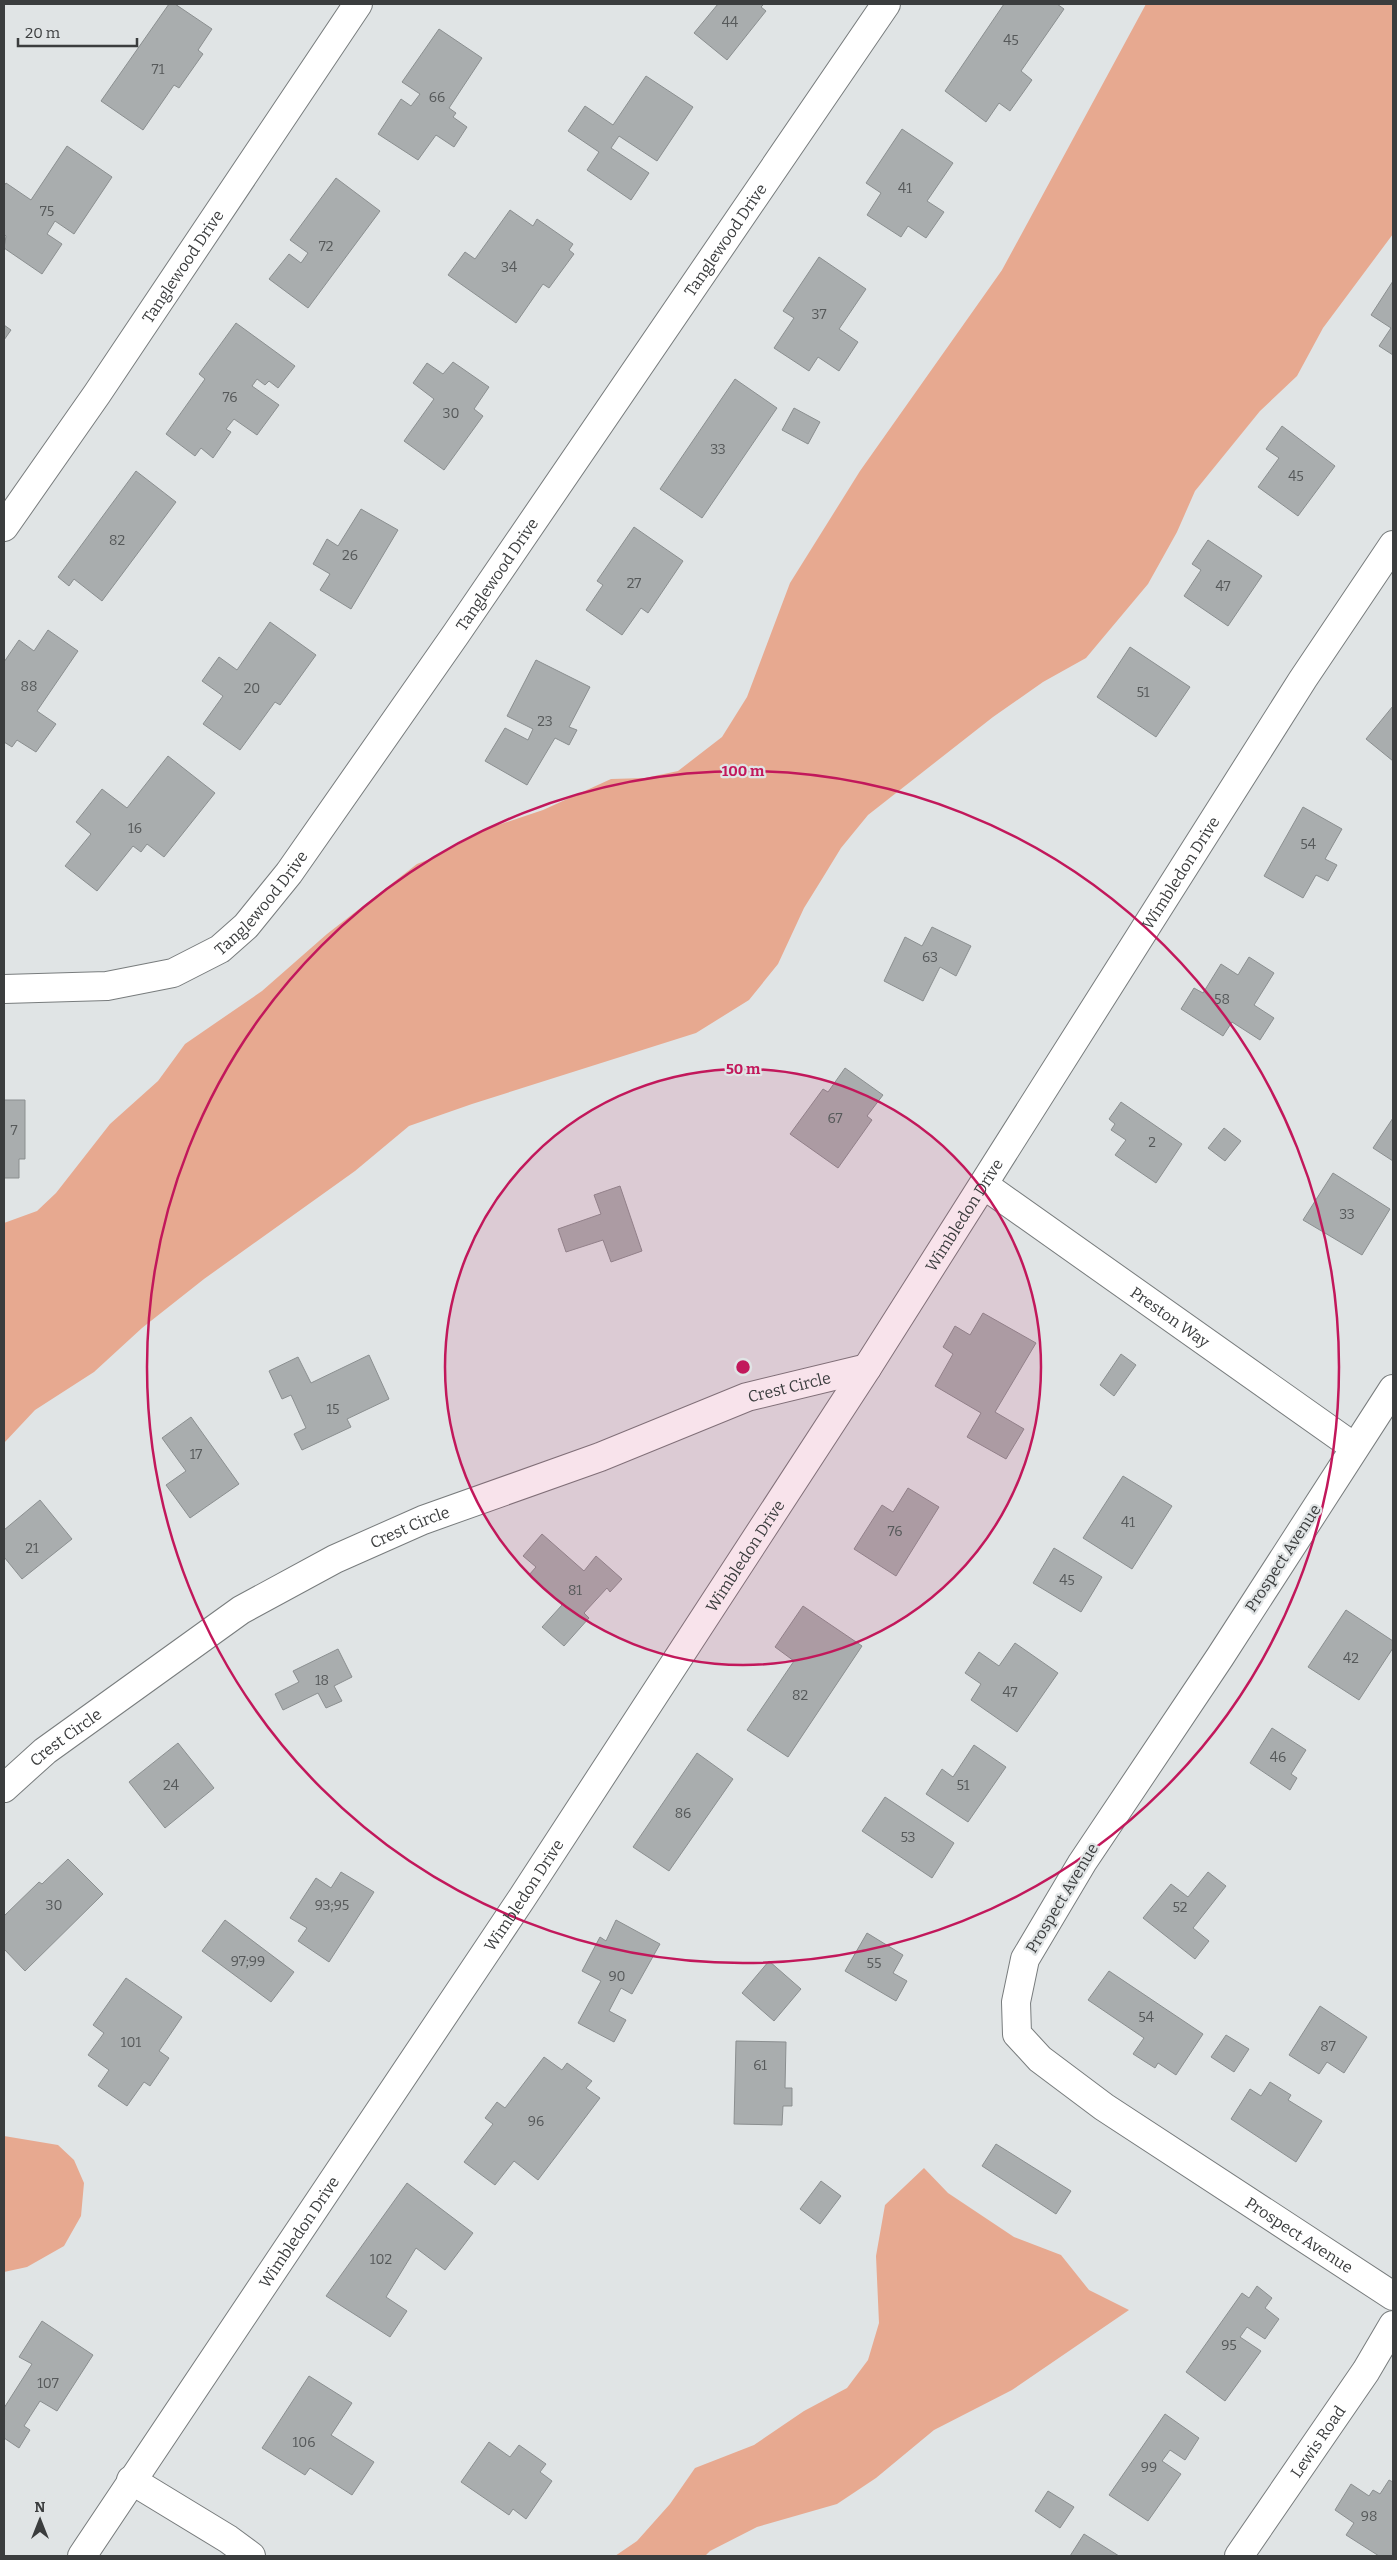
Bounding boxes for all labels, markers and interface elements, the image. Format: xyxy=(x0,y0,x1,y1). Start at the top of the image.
house number: 44 xyxy=(722,14,738,31)
scale bar xyxy=(18,15,136,47)
text: 20 m xyxy=(25,24,61,42)
house number: 45 xyxy=(1003,32,1019,49)
house number: 71 xyxy=(152,61,165,78)
house number: 66 xyxy=(429,89,445,106)
street label: Tanglewood Drive xyxy=(680,180,770,300)
house number: 41 xyxy=(898,180,912,197)
house number: 75 xyxy=(40,203,54,220)
street label: Tanglewood Drive xyxy=(138,206,227,327)
house number: 72 xyxy=(319,238,333,255)
house number: 34 xyxy=(501,259,517,276)
house number: 37 xyxy=(811,306,827,323)
house number: 76 xyxy=(222,389,238,406)
house number: 30 xyxy=(443,405,459,422)
house number: 33 xyxy=(710,441,726,458)
house number: 45 xyxy=(1288,468,1304,485)
street label: Tanglewood Drive xyxy=(452,514,542,634)
house number: 82 xyxy=(109,532,125,549)
house number: 26 xyxy=(342,547,358,564)
house number: 27 xyxy=(627,575,641,592)
house number: 47 xyxy=(1215,578,1231,595)
house number: 88 xyxy=(21,678,37,695)
house number: 20 xyxy=(244,680,260,697)
house number: 51 xyxy=(1137,684,1150,701)
house number: 23 xyxy=(537,713,553,730)
text: 100 m xyxy=(722,762,765,780)
street label: Wimbledon Drive xyxy=(1138,813,1223,933)
house number: 16 xyxy=(128,820,142,837)
house number: 54 xyxy=(1300,836,1316,853)
street label: Tanglewood Drive xyxy=(211,847,311,959)
house number: 63 xyxy=(922,949,938,966)
house number: 58 xyxy=(1214,991,1230,1008)
text: 50 m xyxy=(726,1060,761,1078)
house number: 67 xyxy=(827,1110,843,1127)
house number: 7 xyxy=(10,1122,18,1139)
house number: 2 xyxy=(1148,1134,1156,1151)
street label: Wimbledon Drive xyxy=(921,1155,1007,1275)
house number: 33 xyxy=(1339,1206,1355,1223)
street label: Preston Way xyxy=(1127,1282,1214,1352)
centre of rings xyxy=(734,1358,752,1376)
street label: Crest Circle xyxy=(746,1368,833,1406)
house number: 15 xyxy=(326,1401,340,1418)
house number: 17 xyxy=(190,1446,202,1463)
street label: Wimbledon Drive xyxy=(701,1496,788,1615)
street label: Prospect Avenue xyxy=(1241,1501,1325,1615)
street label: Crest Circle xyxy=(367,1502,452,1552)
house number: 41 xyxy=(1121,1514,1135,1531)
house number: 76 xyxy=(887,1523,903,1540)
house number: 21 xyxy=(25,1540,39,1557)
house number: 45 xyxy=(1059,1572,1075,1589)
house number: 81 xyxy=(568,1582,582,1599)
house number: 42 xyxy=(1343,1650,1359,1667)
house number: 18 xyxy=(315,1672,329,1689)
house number: 47 xyxy=(1002,1684,1018,1701)
house number: 82 xyxy=(792,1687,808,1704)
street label: Crest Circle xyxy=(26,1704,105,1770)
house number: 46 xyxy=(1270,1749,1286,1766)
house number: 24 xyxy=(163,1777,179,1794)
house number: 51 xyxy=(957,1777,970,1794)
house number: 86 xyxy=(675,1805,691,1822)
house number: 53 xyxy=(900,1829,916,1846)
street label: Wimbledon Drive xyxy=(480,1836,567,1954)
street label: Prospect Avenue xyxy=(1022,1840,1102,1956)
house number: 30 xyxy=(46,1897,62,1914)
house number: 93;95 xyxy=(315,1897,349,1914)
house number: 52 xyxy=(1173,1899,1187,1916)
house number: 97;99 xyxy=(231,1953,265,1970)
house number: 55 xyxy=(867,1955,881,1972)
house number: 90 xyxy=(608,1968,626,1985)
house number: 54 xyxy=(1138,2009,1154,2026)
house number: 101 xyxy=(121,2034,141,2051)
house number: 87 xyxy=(1320,2038,1336,2055)
house number: 61 xyxy=(753,2057,767,2074)
house number: 96 xyxy=(528,2113,544,2130)
street label: Wimbledon Drive xyxy=(255,2173,343,2291)
street label: Prospect Avenue xyxy=(1242,2193,1357,2277)
house number: 102 xyxy=(370,2251,392,2268)
house number: 95 xyxy=(1221,2337,1237,2354)
house number: 107 xyxy=(37,2375,59,2392)
street label: Lewis Road xyxy=(1286,2401,1349,2481)
house number: 106 xyxy=(293,2434,315,2451)
house number: 99 xyxy=(1141,2459,1157,2476)
north arrow xyxy=(15,2495,65,2545)
text: N xyxy=(35,2499,46,2516)
house number: 98 xyxy=(1361,2508,1377,2525)

